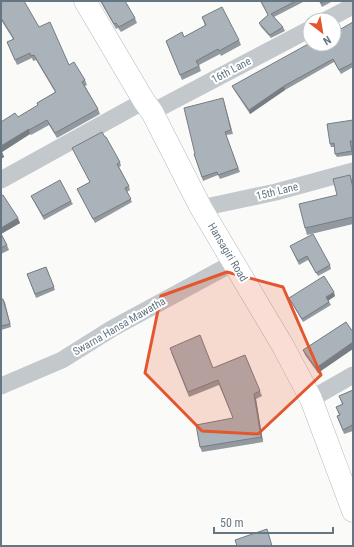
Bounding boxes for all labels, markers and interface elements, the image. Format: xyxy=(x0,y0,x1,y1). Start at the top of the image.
north arrow xyxy=(302,12,342,52)
text: N xyxy=(320,33,333,48)
street label: 16th Lane xyxy=(209,55,253,86)
street label: 15th Lane xyxy=(255,180,300,203)
street label: Hansagiri Road xyxy=(205,221,250,284)
street label: Swarna Hansa Mawatha xyxy=(71,295,168,358)
scale bar xyxy=(214,509,333,535)
text: 50 m xyxy=(220,516,244,530)

